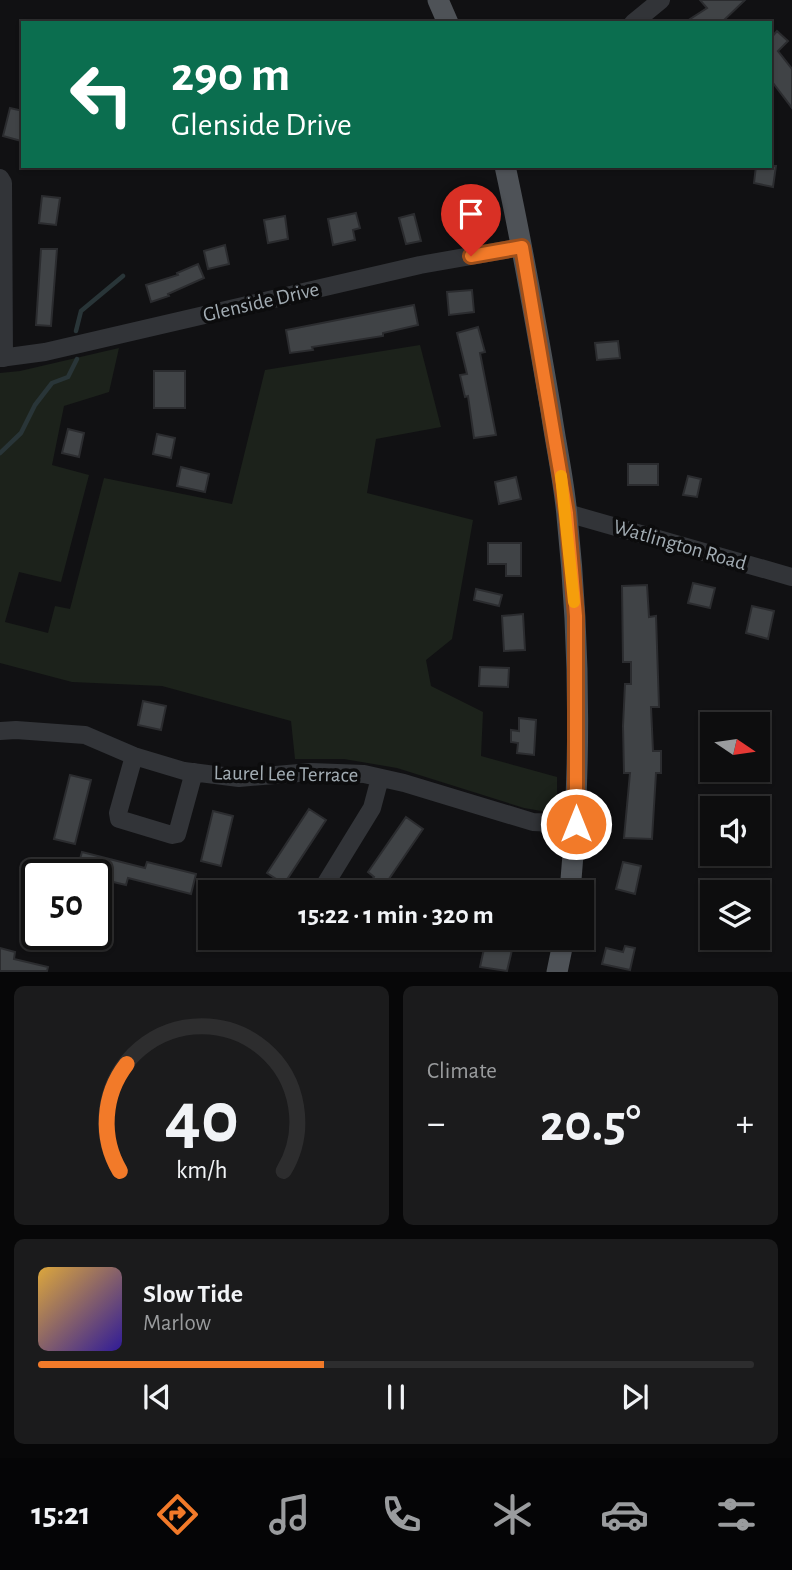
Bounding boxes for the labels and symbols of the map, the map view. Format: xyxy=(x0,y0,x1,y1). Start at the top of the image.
pin xyxy=(441,184,501,256)
street label: Glenside Drive xyxy=(201,278,321,326)
street label: Watlington Road xyxy=(611,516,749,574)
north arrow xyxy=(700,712,770,782)
street label: Laurel Lee Terrace xyxy=(213,762,359,786)
position arrow xyxy=(539,787,613,861)
speed limit sign: 50 xyxy=(21,859,112,950)

